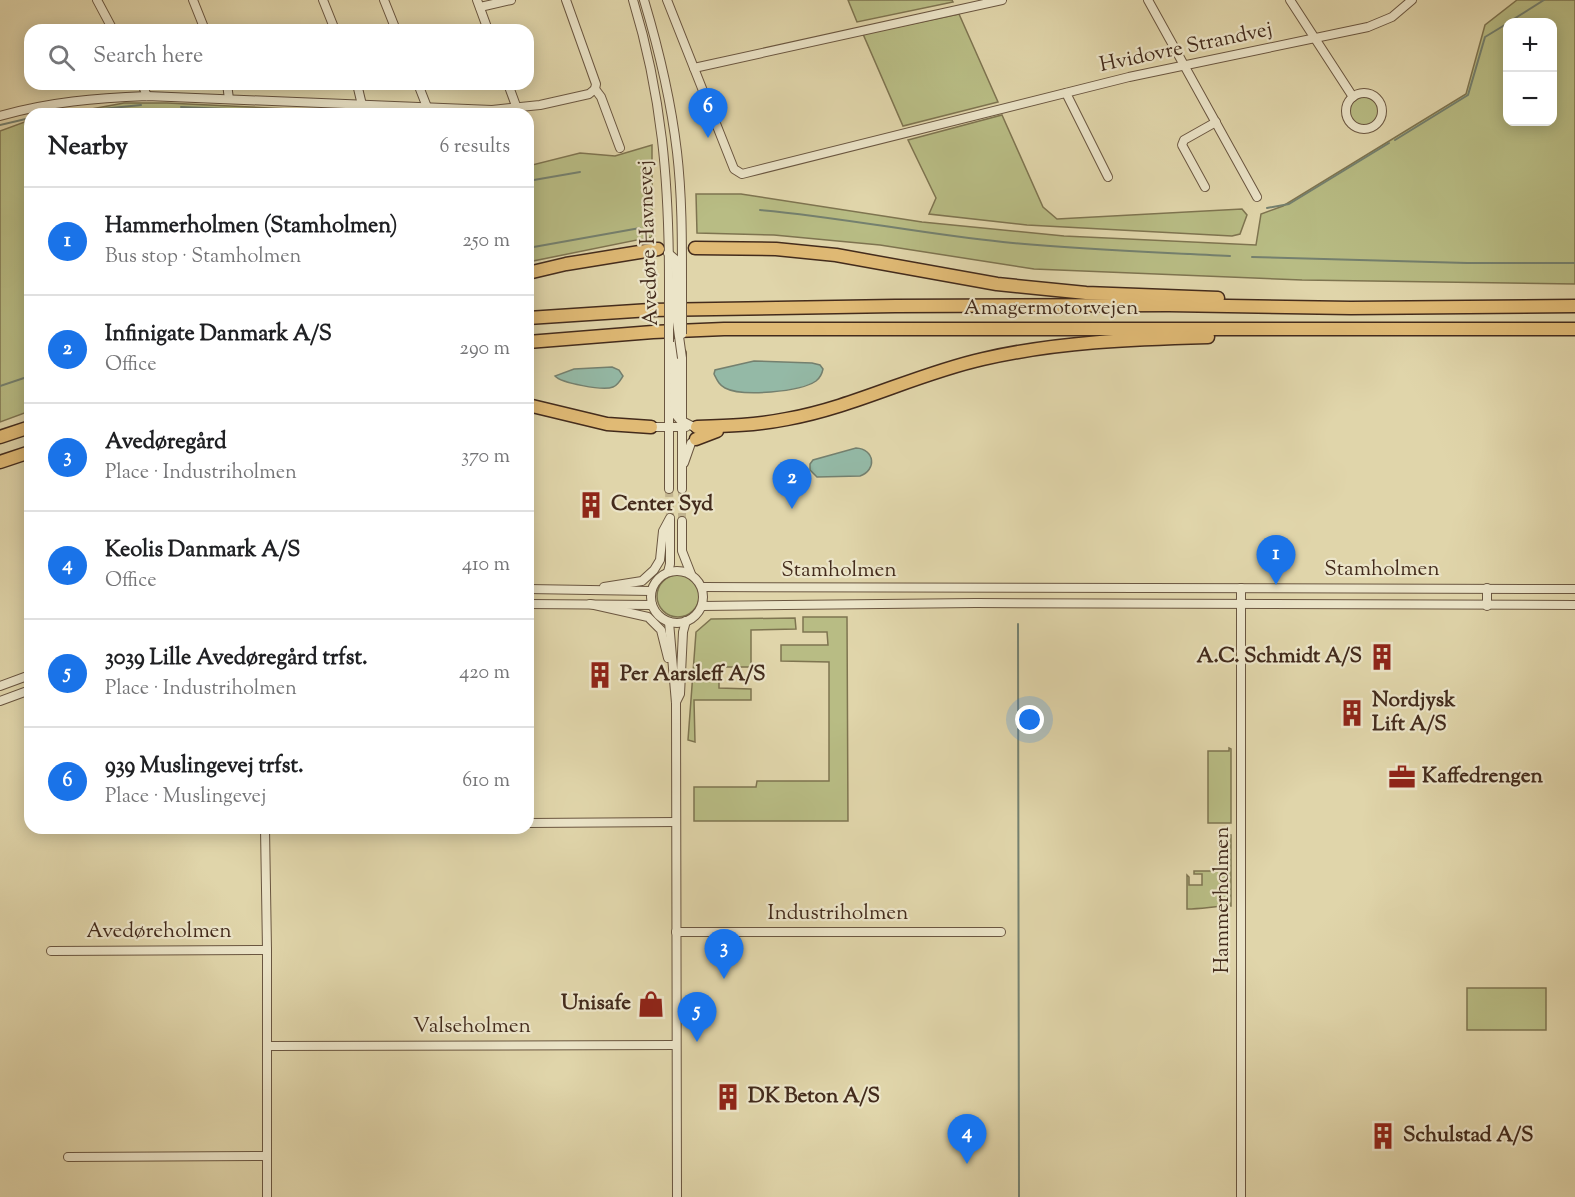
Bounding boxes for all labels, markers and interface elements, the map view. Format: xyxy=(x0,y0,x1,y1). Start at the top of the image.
street label: Hvidovre Strandvej xyxy=(1097,15,1275,81)
map controls xyxy=(1503,18,1557,126)
button: + xyxy=(1503,18,1557,72)
search box xyxy=(24,24,534,90)
icon: search xyxy=(45,41,78,74)
text: Search here xyxy=(93,41,203,73)
button: − xyxy=(1503,72,1557,126)
pin: 6 xyxy=(688,88,728,138)
text: Nearby xyxy=(48,129,128,166)
text: 6 results xyxy=(440,133,510,162)
street label: Avedøre Havnevej xyxy=(631,160,667,326)
text: Hammerholmen (Stamholmen) xyxy=(105,211,397,243)
text: 1 xyxy=(64,227,71,256)
text: 250 m xyxy=(462,227,510,256)
text: Bus stop · Stamholmen xyxy=(105,243,301,272)
street label: Amagermotorvejen xyxy=(964,294,1138,324)
text: Infinigate Danmark A/S xyxy=(105,319,332,351)
text: 2 xyxy=(63,335,72,364)
text: 290 m xyxy=(460,335,510,364)
text: Office xyxy=(105,351,157,380)
text: Avedøregård xyxy=(105,427,227,459)
text: 3 xyxy=(63,443,72,472)
text: 370 m xyxy=(461,443,510,472)
text: Place · Industriholmen xyxy=(105,459,297,488)
pin: 2 xyxy=(772,460,812,509)
building icon: Center Syd xyxy=(576,490,606,520)
place label: Center Syd xyxy=(611,490,713,520)
text: Keolis Danmark A/S xyxy=(105,535,300,567)
pin: 1 xyxy=(1256,536,1296,585)
text: 4 xyxy=(62,551,73,580)
text: 410 m xyxy=(462,551,510,580)
street label: Stamholmen xyxy=(1324,555,1440,585)
street label: Stamholmen xyxy=(781,556,897,586)
text: Office xyxy=(105,567,157,596)
place label: A.C. Schmidt A/S xyxy=(1196,642,1362,672)
building icon: A.C. Schmidt A/S xyxy=(1367,642,1397,672)
text: 3039 Lille Avedøregård trfst. xyxy=(105,643,367,675)
text: 5 xyxy=(64,659,71,688)
text: 420 m xyxy=(459,659,510,688)
building icon: Per Aarsleff A/S xyxy=(585,660,615,690)
place label: Per Aarsleff A/S xyxy=(620,660,766,690)
text: Place · Industriholmen xyxy=(105,675,297,704)
place label: Nordjysk Lift A/S xyxy=(1372,686,1456,740)
building icon: Nordjysk Lift A/S xyxy=(1337,698,1367,728)
your location xyxy=(1015,705,1044,734)
text: 939 Muslingevej trfst. xyxy=(105,751,304,783)
office icon: Kaffedrengen xyxy=(1387,762,1417,792)
place label: Kaffedrengen xyxy=(1422,762,1543,792)
text: 6 xyxy=(63,767,72,796)
text: 610 m xyxy=(462,767,510,796)
text: Place · Muslingevej xyxy=(105,783,266,812)
street label: Hammerholmen xyxy=(1208,826,1238,974)
street label: Industriholmen xyxy=(768,899,908,929)
street label: Avedøreholmen xyxy=(86,917,232,947)
pin: 3 xyxy=(704,930,744,979)
place label: Unisafe xyxy=(561,989,631,1019)
shop icon: Unisafe xyxy=(636,989,666,1019)
pin: 5 xyxy=(678,992,716,1042)
street label: Valseholmen xyxy=(413,1012,531,1042)
building icon: DK Beton A/S xyxy=(713,1082,743,1112)
place label: DK Beton A/S xyxy=(748,1082,880,1112)
pin: 4 xyxy=(948,1114,986,1164)
building icon: Schulstad A/S xyxy=(1368,1121,1398,1151)
place label: Schulstad A/S xyxy=(1403,1121,1533,1151)

